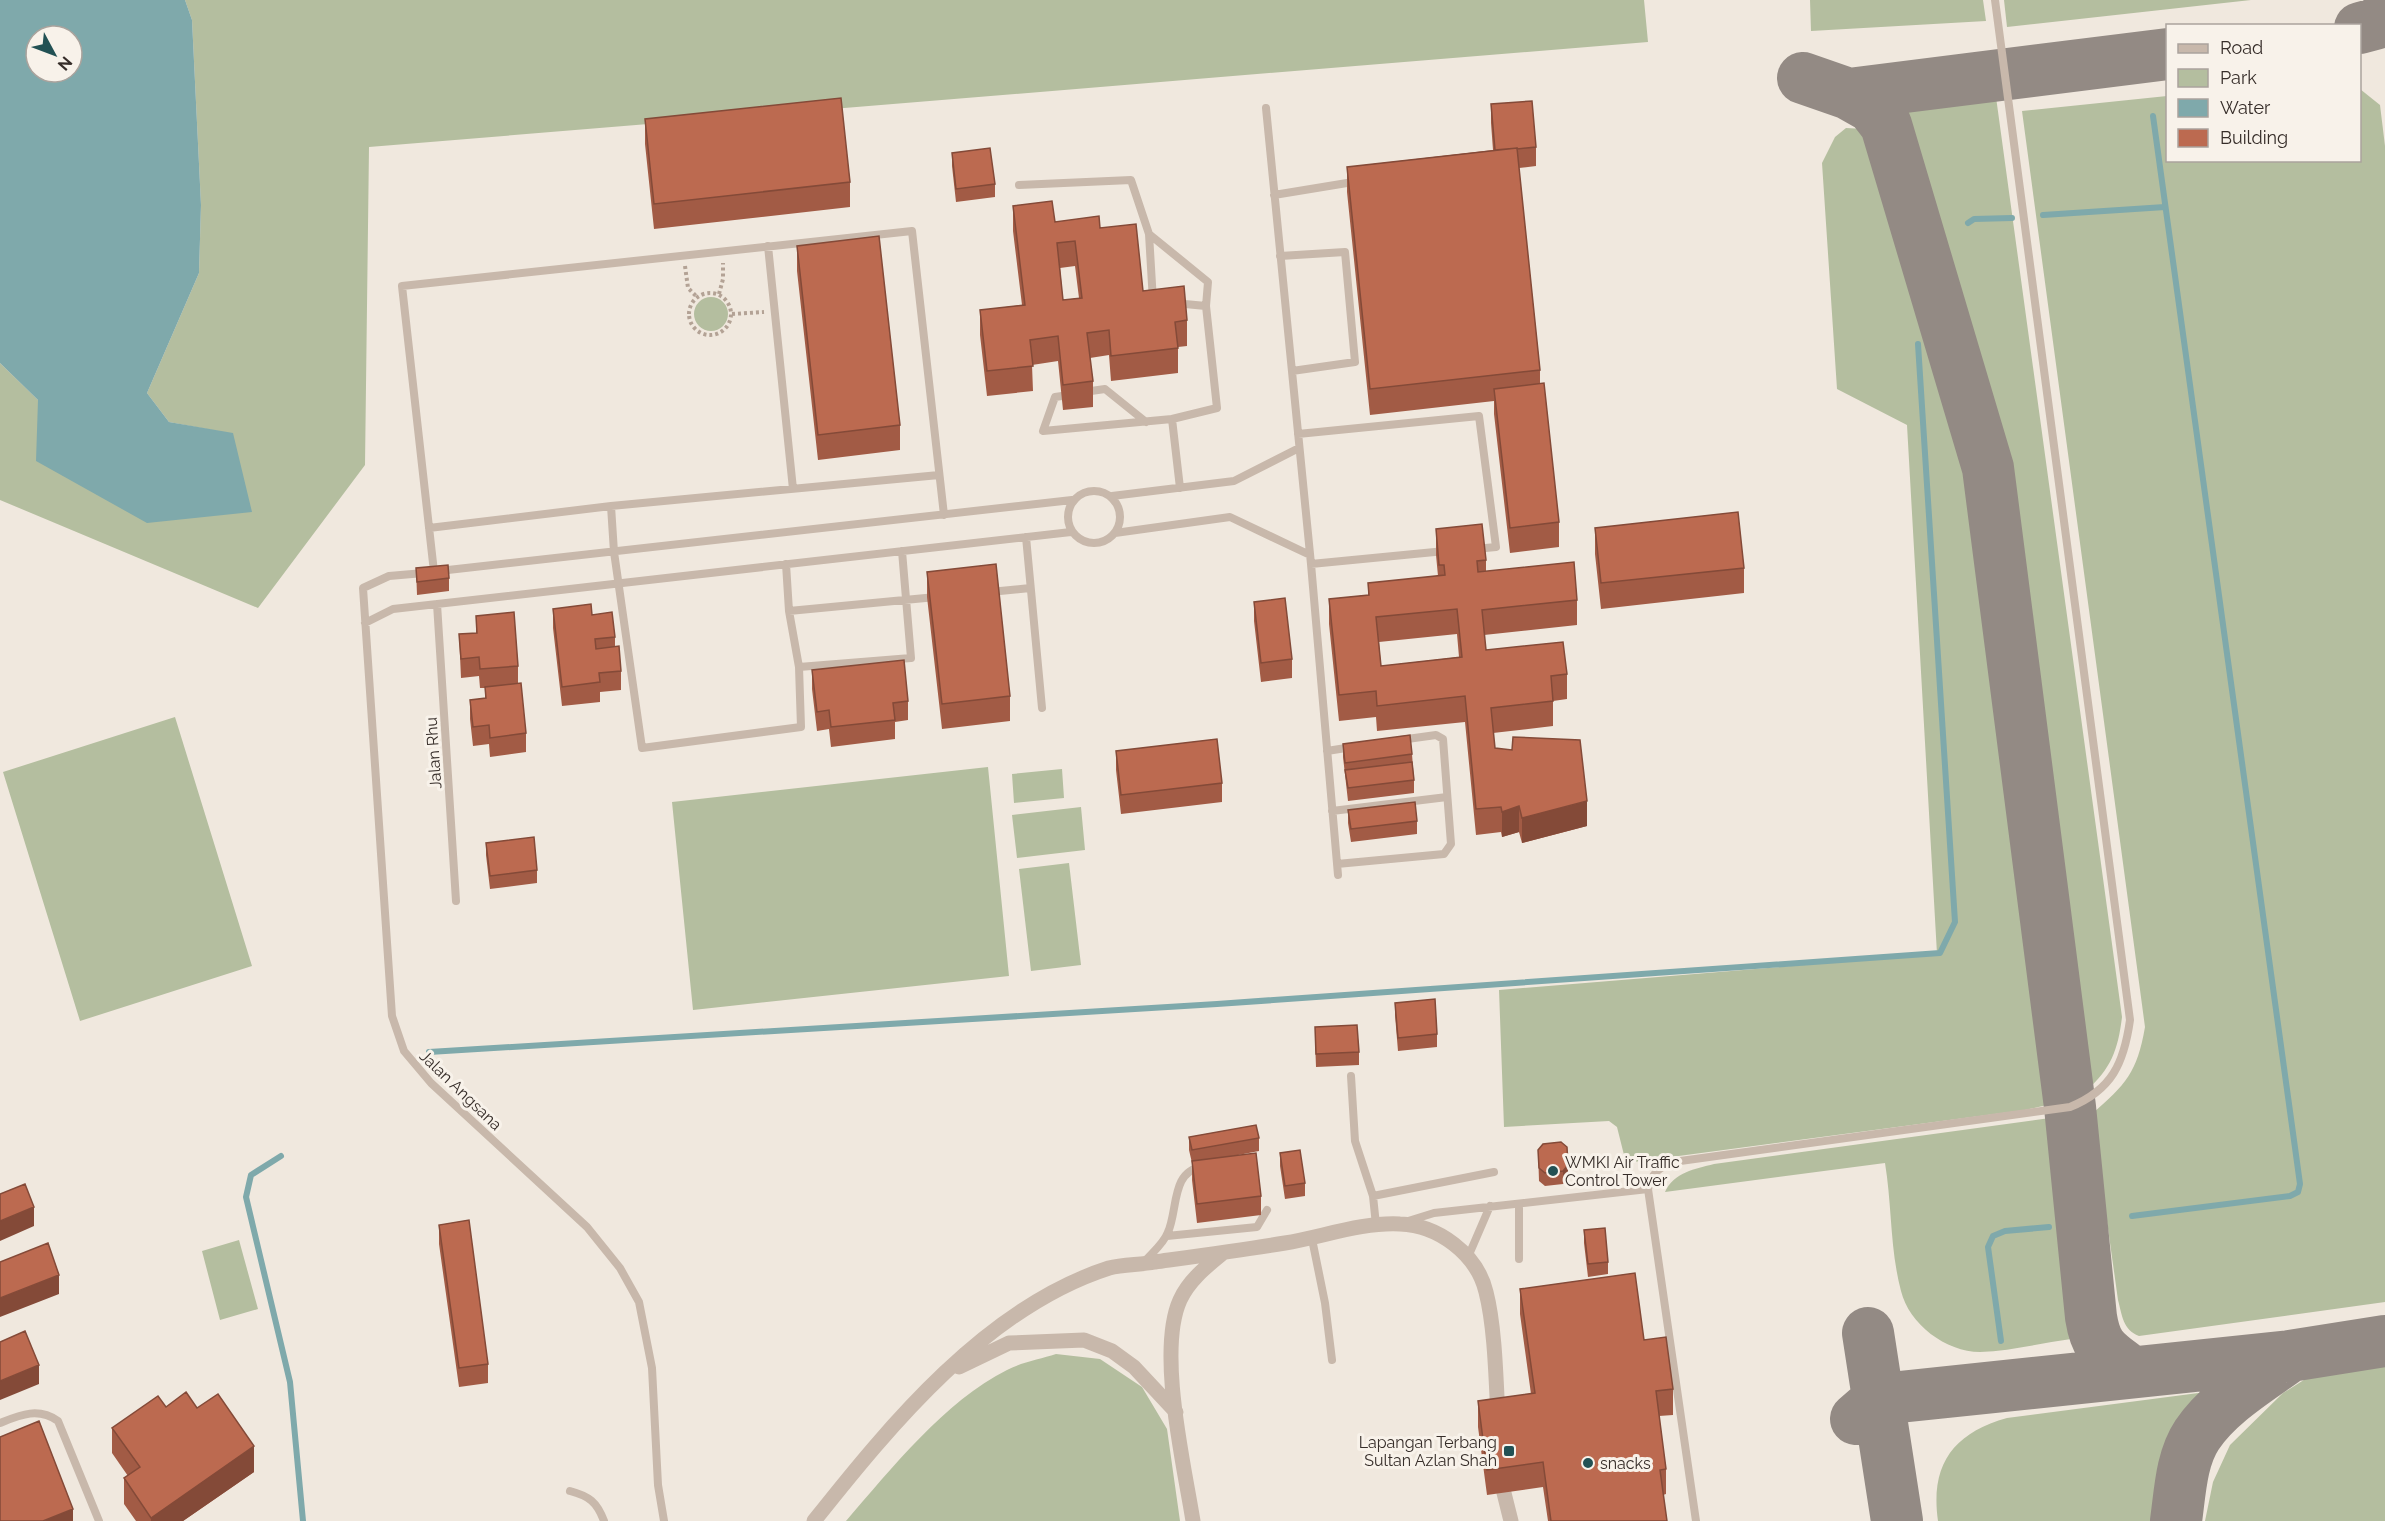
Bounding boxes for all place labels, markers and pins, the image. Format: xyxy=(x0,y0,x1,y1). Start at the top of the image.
place label: WMKI Air Traffic Control Tower xyxy=(1565,1153,1680,1190)
marker: WMKI Air Traffic Control Tower xyxy=(1546,1164,1560,1178)
place label: Lapangan Terbang Sultan Azlan Shah xyxy=(1359,1433,1497,1470)
marker: Lapangan Terbang Sultan Azlan Shah xyxy=(1502,1444,1516,1458)
place label: snacks xyxy=(1600,1454,1651,1473)
marker: snacks xyxy=(1581,1456,1595,1470)

